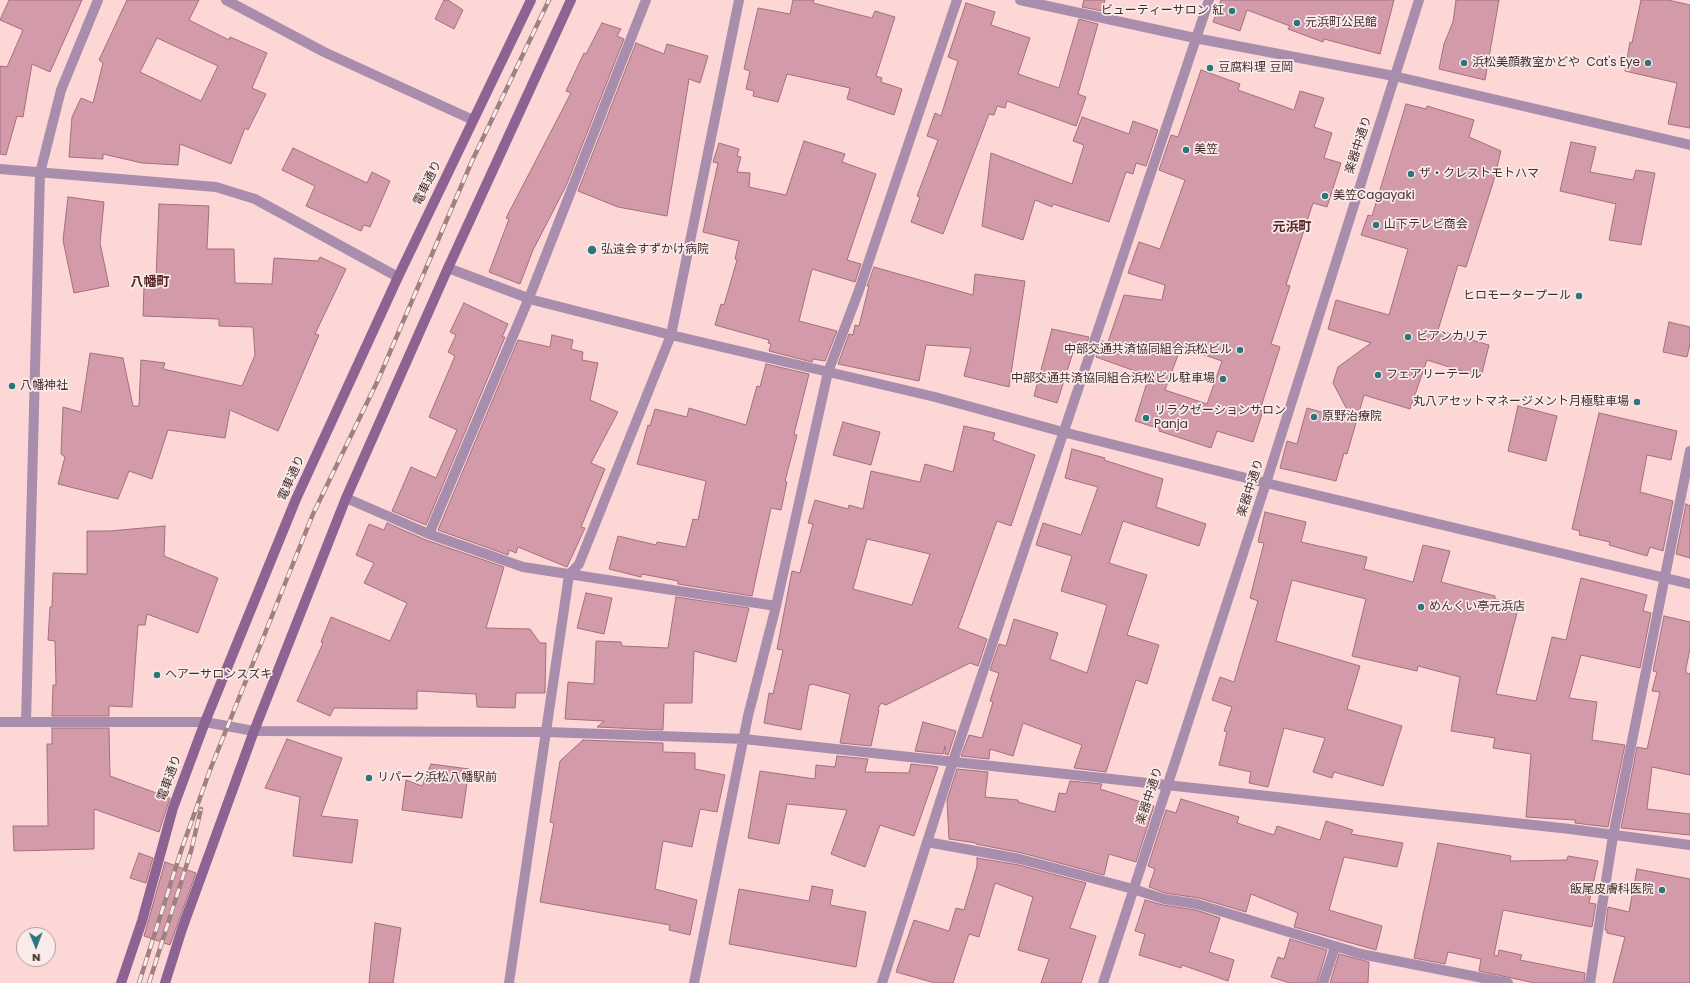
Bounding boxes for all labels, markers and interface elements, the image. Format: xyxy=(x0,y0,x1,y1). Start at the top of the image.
place label: ビューティーサロン 紅 xyxy=(1101,4,1224,18)
marker: ビューティーサロン 紅 xyxy=(1227,6,1237,16)
place label: 元浜町公民館 xyxy=(1305,16,1377,30)
marker: 元浜町公民館 xyxy=(1292,18,1302,28)
place label: 浜松美顔教室かどや xyxy=(1472,56,1580,70)
place label: Cat's Eye xyxy=(1587,56,1640,70)
marker: 浜松美顔教室かどや xyxy=(1459,58,1469,68)
marker: Cat's Eye xyxy=(1643,58,1653,68)
place label: 豆腐料理 豆岡 xyxy=(1218,61,1293,75)
marker: 豆腐料理 豆岡 xyxy=(1205,63,1215,73)
street label: 楽器中通り xyxy=(1343,114,1375,176)
place label: 美笠 xyxy=(1194,143,1218,157)
marker: 美笠 xyxy=(1181,145,1191,155)
street label: 電車通り xyxy=(411,158,445,208)
place label: ザ・クレストモトハマ xyxy=(1419,167,1539,181)
marker: ザ・クレストモトハマ xyxy=(1406,169,1416,179)
place label: 美笠Cagayaki xyxy=(1333,189,1415,203)
marker: 美笠Cagayaki xyxy=(1320,191,1330,201)
place label: 山下テレビ商会 xyxy=(1384,218,1468,232)
district label: 元浜町 xyxy=(1273,220,1311,236)
marker: 山下テレビ商会 xyxy=(1371,220,1381,230)
place label: 弘遠会すずかけ病院 xyxy=(601,243,709,257)
marker: 弘遠会すずかけ病院 xyxy=(586,244,598,256)
district label: 八幡町 xyxy=(131,275,169,291)
place label: ヒロモータープール xyxy=(1463,289,1571,303)
marker: ヒロモータープール xyxy=(1574,291,1584,301)
place label: ビアンカリテ xyxy=(1416,330,1488,344)
marker: ビアンカリテ xyxy=(1403,332,1413,342)
place label: 中部交通共済協同組合浜松ビル xyxy=(1064,343,1232,357)
marker: 中部交通共済協同組合浜松ビル xyxy=(1235,345,1245,355)
place label: フェアリーテール xyxy=(1386,368,1482,382)
marker: フェアリーテール xyxy=(1373,370,1383,380)
place label: 中部交通共済協同組合浜松ビル駐車場 xyxy=(1011,372,1215,386)
marker: 中部交通共済協同組合浜松ビル駐車場 xyxy=(1218,374,1228,384)
place label: 八幡神社 xyxy=(20,379,68,393)
marker: 八幡神社 xyxy=(7,381,17,391)
place label: 丸八アセットマネージメント月極駐車場 xyxy=(1413,395,1629,409)
marker: 丸八アセットマネージメント月極駐車場 xyxy=(1632,397,1642,407)
place label: リラクゼーションサロン Panja xyxy=(1154,404,1286,432)
place label: 原野治療院 xyxy=(1322,410,1382,424)
marker: 原野治療院 xyxy=(1309,412,1319,422)
marker: リラクゼーションサロン Panja xyxy=(1141,413,1151,423)
street label: 電車通り xyxy=(276,453,308,503)
street label: 楽器中通り xyxy=(1235,457,1267,519)
place label: めんくい亭元浜店 xyxy=(1429,600,1525,614)
marker: めんくい亭元浜店 xyxy=(1416,602,1426,612)
place label: ヘアーサロンスズキ xyxy=(165,668,272,682)
marker: ヘアーサロンスズキ xyxy=(152,670,162,680)
street label: 電車通り xyxy=(155,753,185,803)
street label: 楽器中通り xyxy=(1134,765,1166,827)
place label: リパーク浜松八幡駅前 xyxy=(377,771,497,785)
marker: リパーク浜松八幡駅前 xyxy=(364,773,374,783)
place label: 飯尾皮膚科医院 xyxy=(1570,883,1654,897)
marker: 飯尾皮膚科医院 xyxy=(1657,885,1667,895)
north arrow xyxy=(16,927,56,967)
text: N xyxy=(32,950,40,966)

